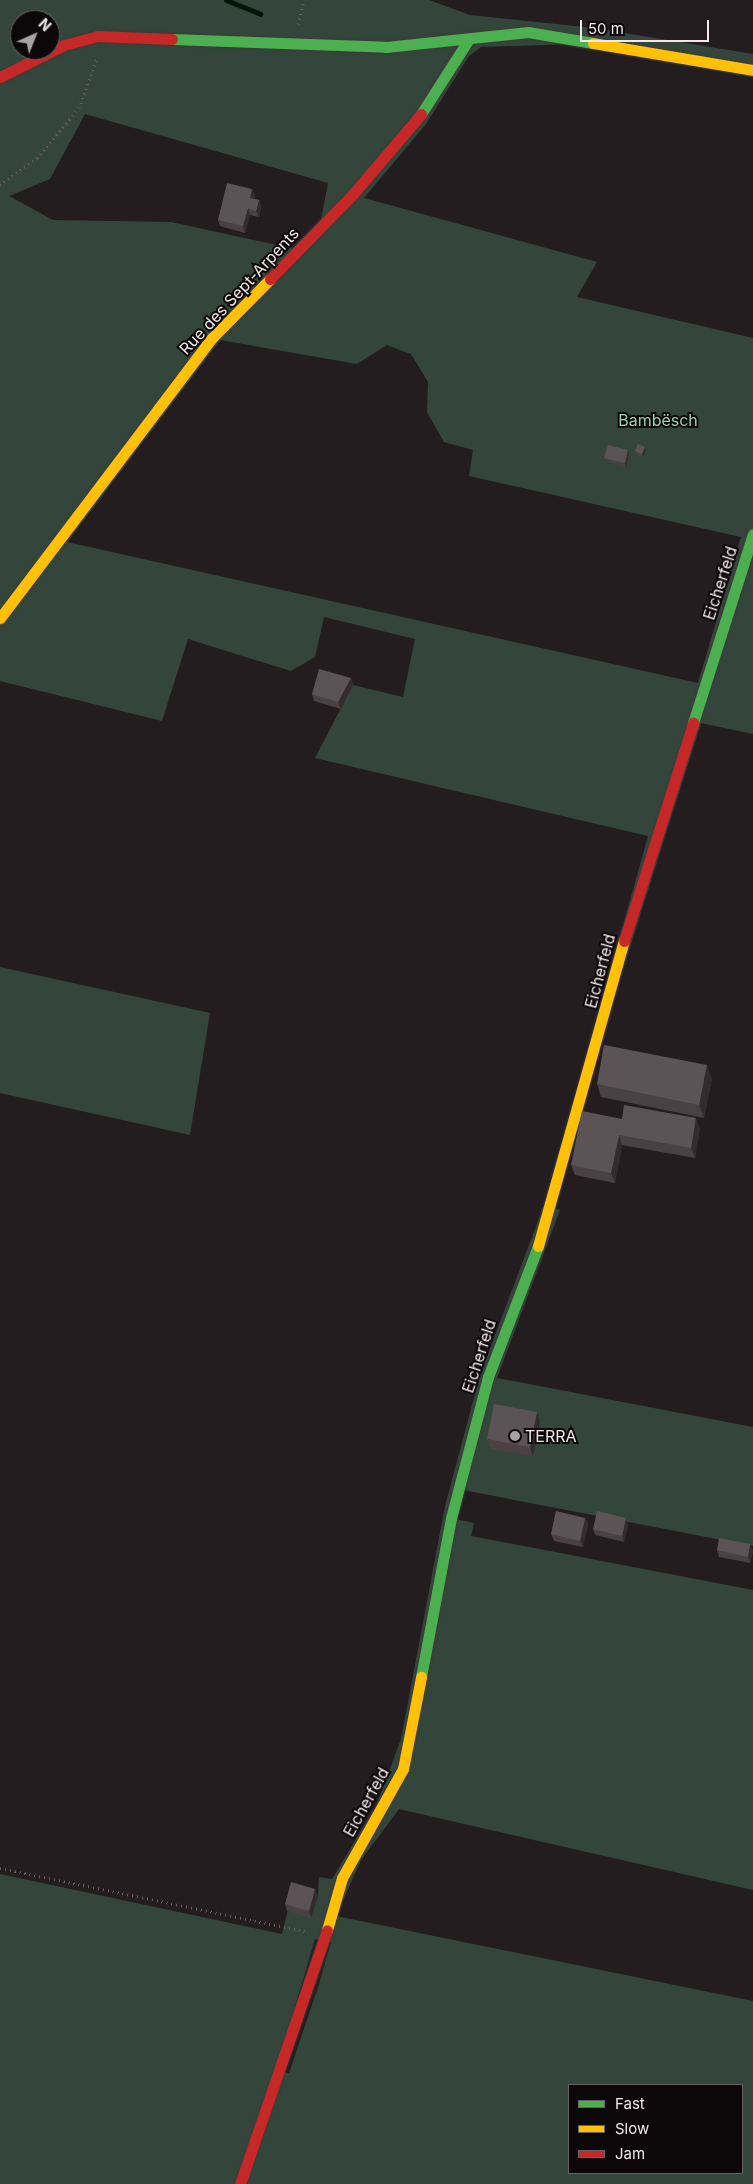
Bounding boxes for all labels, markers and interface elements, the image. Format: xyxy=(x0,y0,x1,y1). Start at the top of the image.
north arrow xyxy=(10,10,60,60)
scale bar xyxy=(583,10,712,42)
text: N xyxy=(35,15,55,34)
text: 50 m xyxy=(588,19,624,38)
street label: Rue des Sept-Arpents xyxy=(175,224,303,358)
park label: Bambësch xyxy=(618,410,698,430)
street label: Eicherfeld xyxy=(699,544,741,622)
street label: Eicherfeld xyxy=(581,932,619,1010)
street label: Eicherfeld xyxy=(458,1317,500,1395)
place label: TERRA xyxy=(525,1426,577,1446)
marker: TERRA xyxy=(509,1430,521,1442)
street label: Eicherfeld xyxy=(339,1764,393,1840)
legend xyxy=(568,2084,743,2174)
text: Fast xyxy=(615,2094,645,2113)
text: Slow xyxy=(615,2119,649,2138)
text: Jam xyxy=(615,2144,645,2163)

